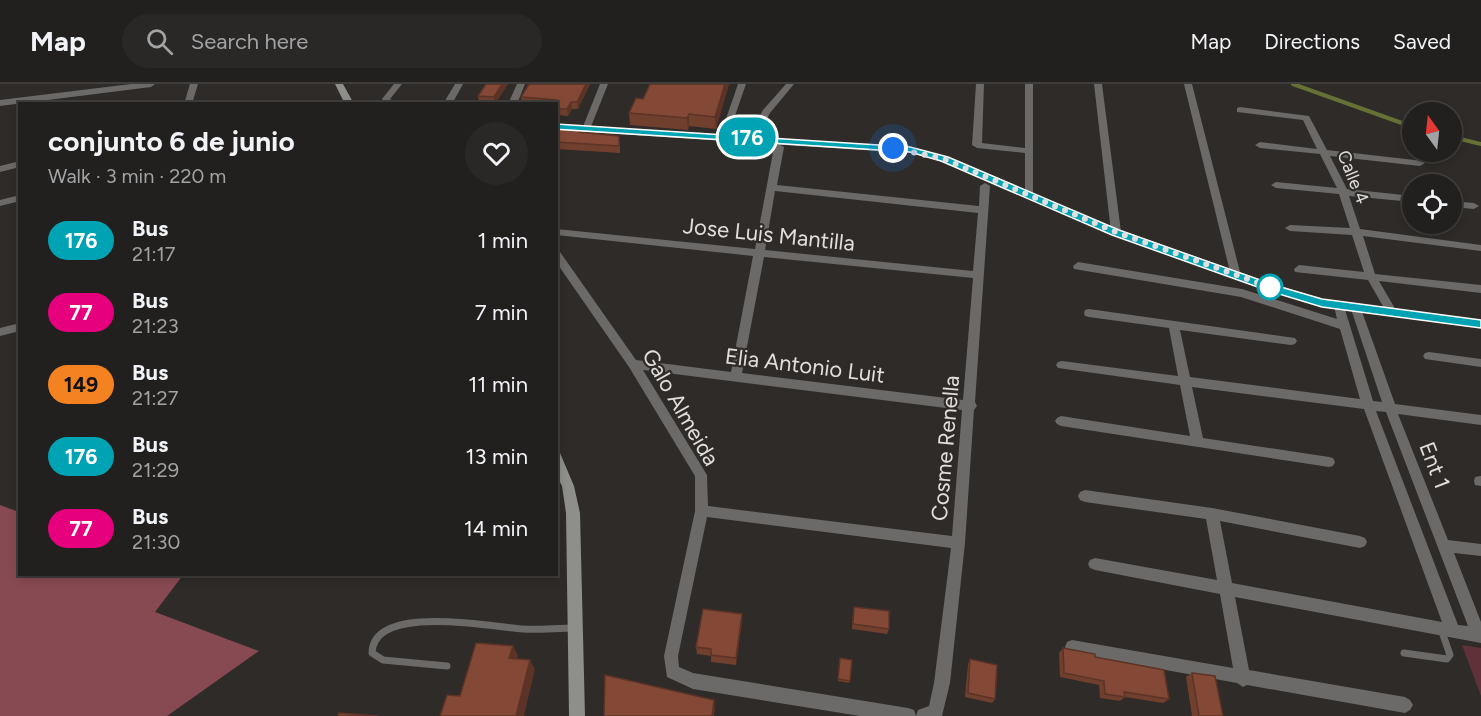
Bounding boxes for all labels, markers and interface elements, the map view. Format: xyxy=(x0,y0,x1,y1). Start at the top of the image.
search box xyxy=(122,14,542,68)
text: Map xyxy=(30,24,86,58)
icon: search xyxy=(143,25,176,58)
text: Search here xyxy=(191,28,308,55)
text: Map xyxy=(1190,29,1231,54)
text: Directions xyxy=(1264,29,1360,54)
text: Saved xyxy=(1393,29,1451,54)
north arrow xyxy=(1402,102,1462,162)
map controls xyxy=(1402,102,1462,234)
line badge: 176 xyxy=(712,118,782,156)
button: heart xyxy=(465,122,528,185)
text: conjunto 6 de junio xyxy=(48,124,295,158)
text: 176 xyxy=(731,125,763,150)
your location xyxy=(878,133,908,163)
street label: Calle 4 xyxy=(1332,147,1374,207)
text: Walk · 3 min · 220 m xyxy=(48,164,226,188)
button: locate xyxy=(1402,174,1462,234)
street label: Jose Luis Mantilla xyxy=(682,212,856,257)
text: Bus xyxy=(132,215,168,242)
text: 1 min xyxy=(477,227,528,254)
text: 176 xyxy=(65,228,97,253)
text: 21:17 xyxy=(132,242,176,266)
unlabelled marker xyxy=(1257,274,1283,300)
text: Bus xyxy=(132,287,168,314)
text: 7 min xyxy=(475,299,528,326)
text: 77 xyxy=(69,300,93,325)
text: 21:23 xyxy=(132,314,179,338)
street label: Elia Antonio Luit xyxy=(724,342,886,389)
street label: Galo Almeida xyxy=(636,344,725,471)
text: Bus xyxy=(132,359,168,386)
text: 11 min xyxy=(468,371,528,398)
text: 149 xyxy=(64,372,98,397)
street label: Cosme Renella xyxy=(926,374,965,522)
text: 21:27 xyxy=(132,386,178,410)
text: Bus xyxy=(132,431,168,458)
street label: Ent 1 xyxy=(1413,438,1456,492)
text: 13 min xyxy=(465,443,528,470)
text: 176 xyxy=(65,444,97,469)
text: 21:29 xyxy=(132,458,179,482)
text: Bus xyxy=(132,503,168,530)
text: 14 min xyxy=(464,515,528,542)
text: 77 xyxy=(69,516,93,541)
text: 21:30 xyxy=(132,530,180,554)

